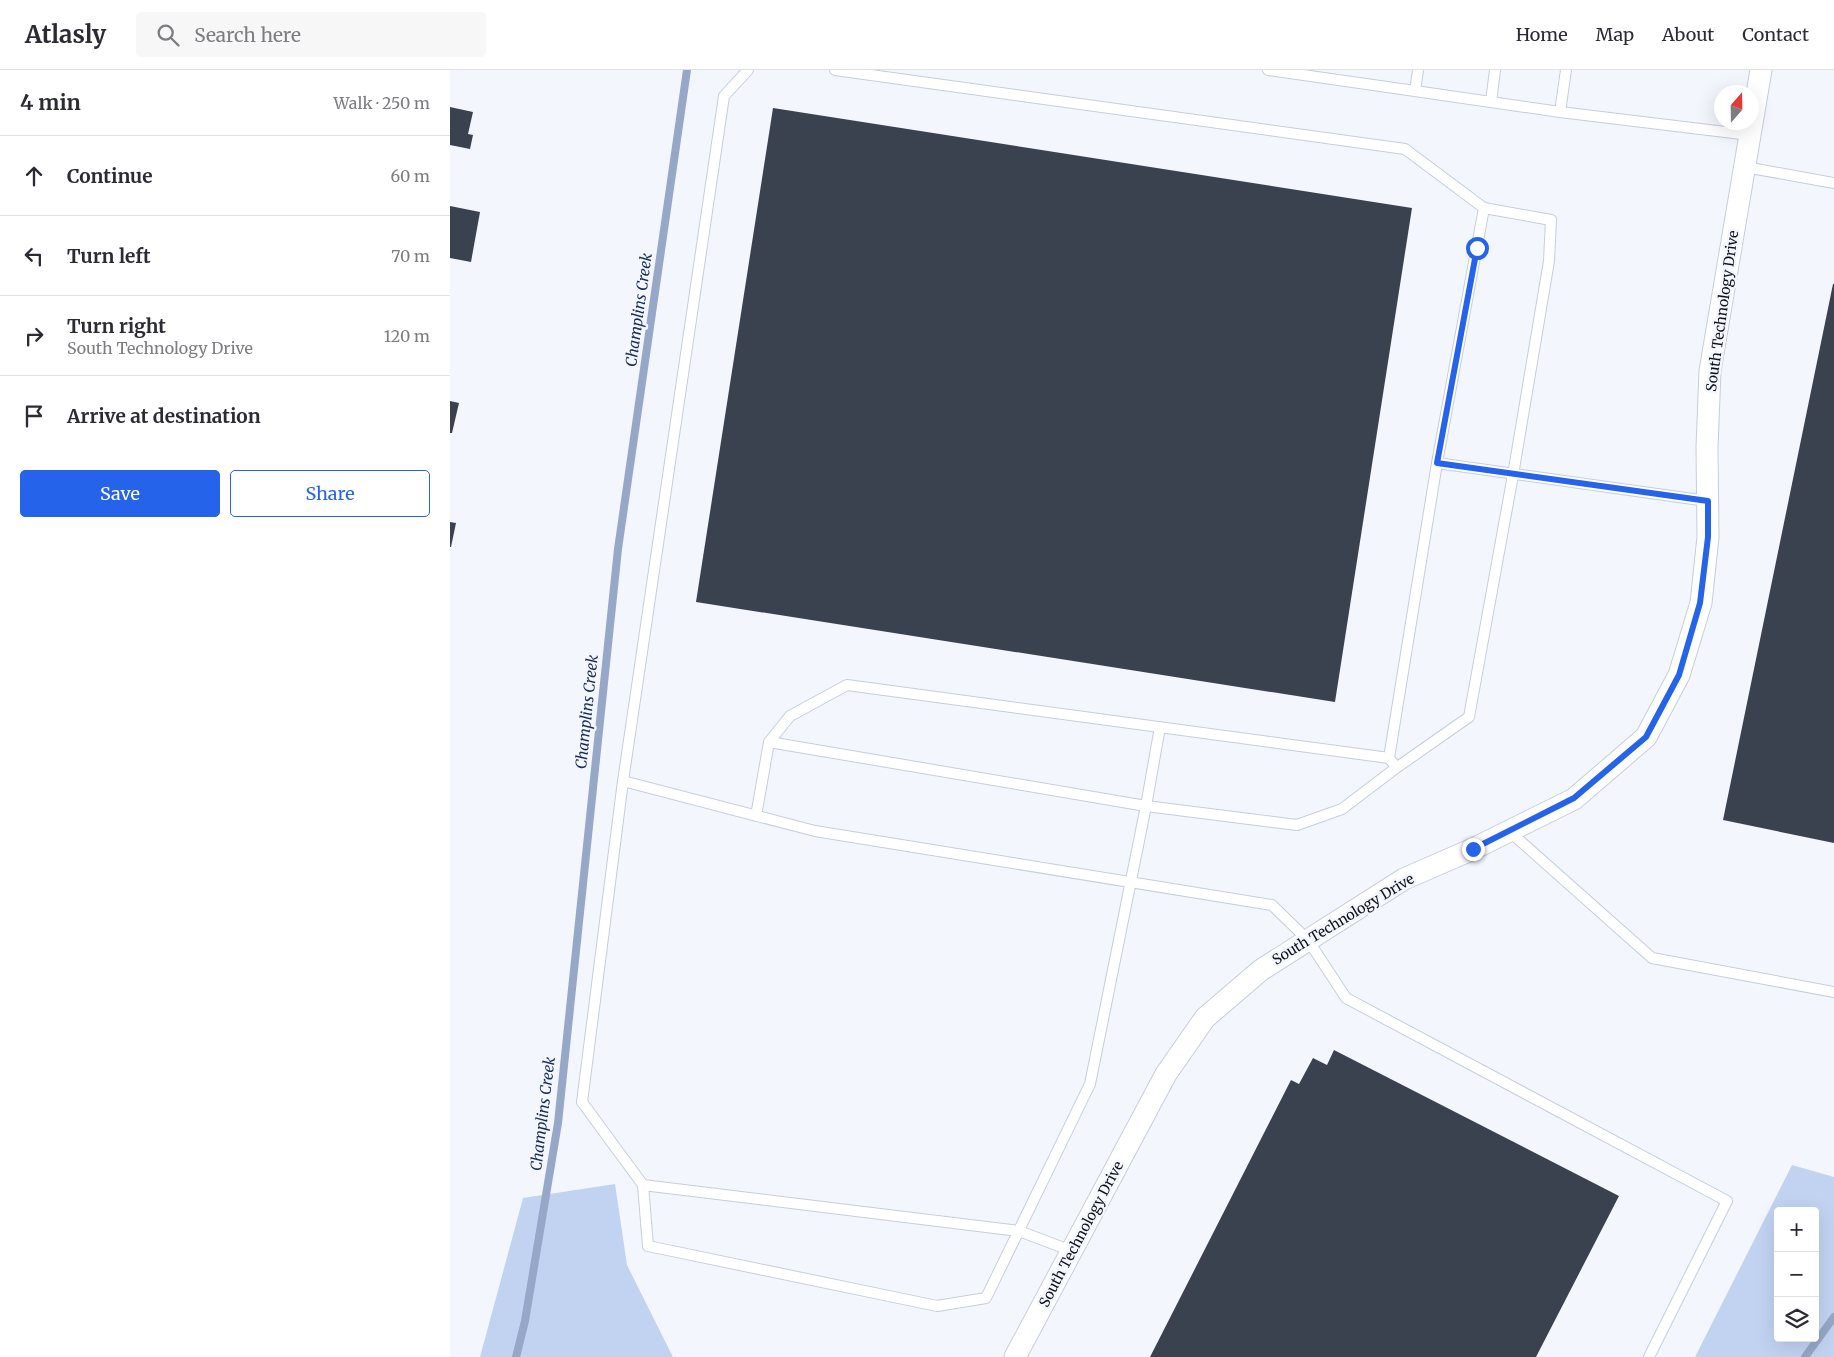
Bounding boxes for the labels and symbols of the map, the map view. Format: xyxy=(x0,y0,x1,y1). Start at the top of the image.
north arrow xyxy=(1714,85,1759,130)
street label: South Technology Drive xyxy=(1702,229,1742,393)
route start xyxy=(1466,237,1489,260)
water label: Champlins Creek xyxy=(621,251,656,368)
water label: Champlins Creek xyxy=(571,653,602,770)
route end xyxy=(1462,838,1485,861)
street label: South Technology Drive xyxy=(1269,869,1417,969)
water label: Champlins Creek xyxy=(526,1055,559,1172)
street label: South Technology Drive xyxy=(1035,1158,1127,1310)

